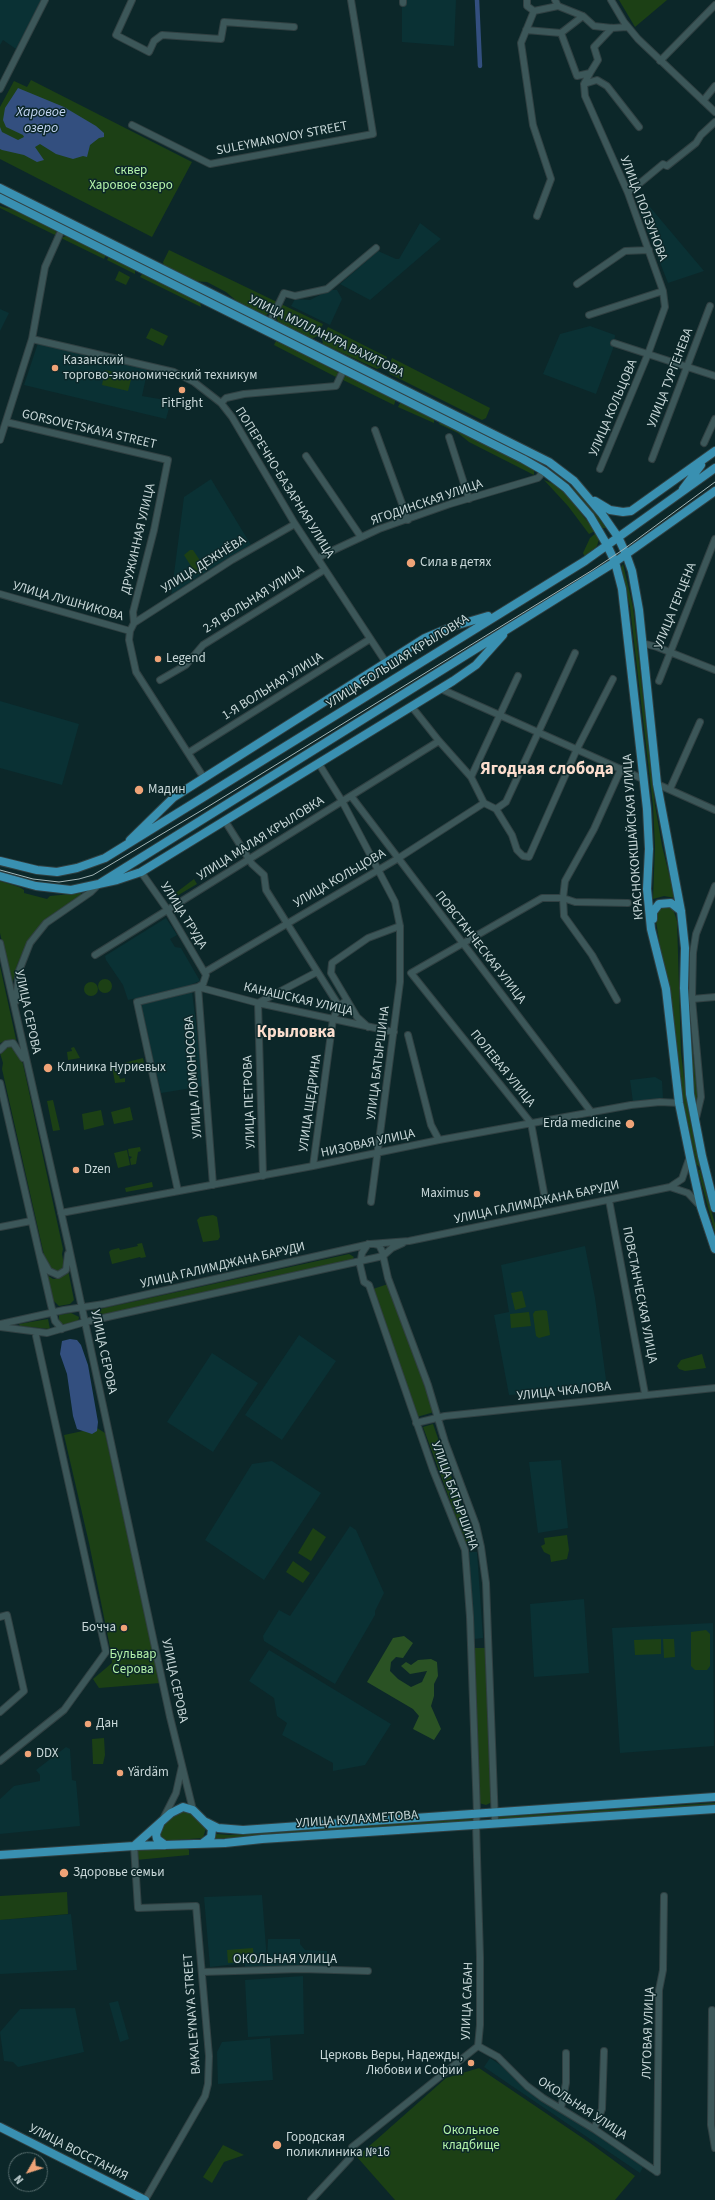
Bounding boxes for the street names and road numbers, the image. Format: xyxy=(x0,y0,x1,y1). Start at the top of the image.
street label: SULEYMANOVOY STREET xyxy=(215,119,349,159)
street label: УЛИЦА ПОЛЗУНОВА xyxy=(616,154,670,264)
street label: УЛИЦА МУЛЛАНУРА ВАХИТОВА xyxy=(246,293,406,381)
street label: УЛИЦА ТУРГЕНЕВА xyxy=(645,326,697,430)
street label: УЛИЦА КОЛЬЦОВА xyxy=(587,357,641,459)
street label: ПОПЕРЕЧНО-БАЗАРНАЯ УЛИЦА xyxy=(231,405,337,561)
street label: GORSOVETSKAYA STREET xyxy=(20,407,158,453)
street label: ЯГОДИНСКАЯ УЛИЦА xyxy=(369,477,485,529)
street label: ДРУЖИННАЯ УЛИЦА xyxy=(119,482,159,596)
street label: УЛИЦА ДЕЖНЁВА xyxy=(159,533,249,597)
street label: УЛИЦА ГЕРЦЕНА xyxy=(652,560,700,652)
street label: 2-Я ВОЛЬНАЯ УЛИЦА xyxy=(201,563,307,637)
street label: УЛИЦА ЛУШНИКОВА xyxy=(11,579,125,625)
street label: УЛИЦА БОЛЬШАЯ КРЫЛОВКА xyxy=(324,612,472,712)
street label: 1-Я ВОЛЬНАЯ УЛИЦА xyxy=(220,650,326,724)
street label: КРАСНОКОКШАЙСКАЯ УЛИЦА xyxy=(620,753,648,921)
street label: УЛИЦА МАЛАЯ КРЫЛОВКА xyxy=(195,793,327,885)
street label: УЛИЦА КОЛЬЦОВА xyxy=(291,846,389,912)
street label: УЛИЦА ТРУДА xyxy=(156,880,210,952)
street label: ПОВСТАНЧЕСКАЯ УЛИЦА xyxy=(431,889,529,1007)
street label: УЛИЦА СЕРОВА xyxy=(10,969,44,1055)
street label: КАНАШСКАЯ УЛИЦА xyxy=(242,980,354,1020)
street label: УЛИЦА БАТЫРШИНА xyxy=(364,1005,394,1121)
street label: УЛИЦА ЛОМОНОСОВА xyxy=(182,1015,206,1139)
street label: ПОЛЕВАЯ УЛИЦА xyxy=(466,1027,538,1111)
street label: УЛИЦА ЩЕДРИНА xyxy=(296,1053,326,1153)
street label: УЛИЦА ПЕТРОВА xyxy=(241,1055,259,1149)
street label: НИЗОВАЯ УЛИЦА xyxy=(320,1126,416,1162)
street label: УЛИЦА ГАЛИМДЖАНА БАРУДИ xyxy=(453,1178,621,1228)
street label: ПОВСТАНЧЕСКАЯ УЛИЦА xyxy=(618,1225,660,1365)
street label: УЛИЦА ГАЛИМДЖАНА БАРУДИ xyxy=(139,1239,307,1293)
street label: УЛИЦА СЕРОВА xyxy=(86,1309,120,1395)
street label: УЛИЦА ЧКАЛОВА xyxy=(516,1379,612,1405)
street label: УЛИЦА БАТЫРШИНА xyxy=(427,1439,481,1553)
street label: УЛИЦА СЕРОВА xyxy=(157,1638,191,1724)
street label: УЛИЦА КУЛАХМЕТОВА xyxy=(295,1808,419,1832)
street label: ОКОЛЬНАЯ УЛИЦА xyxy=(233,1952,337,1968)
street label: BAKALEYNAYA STREET xyxy=(181,1953,205,2075)
street label: УЛИЦА САБАН xyxy=(459,1962,477,2040)
street label: ЛУГОВАЯ УЛИЦА xyxy=(640,1987,658,2079)
street label: ОКОЛЬНАЯ УЛИЦА xyxy=(534,2074,630,2144)
street label: УЛИЦА ВОССТАНИЯ xyxy=(26,2121,130,2185)

